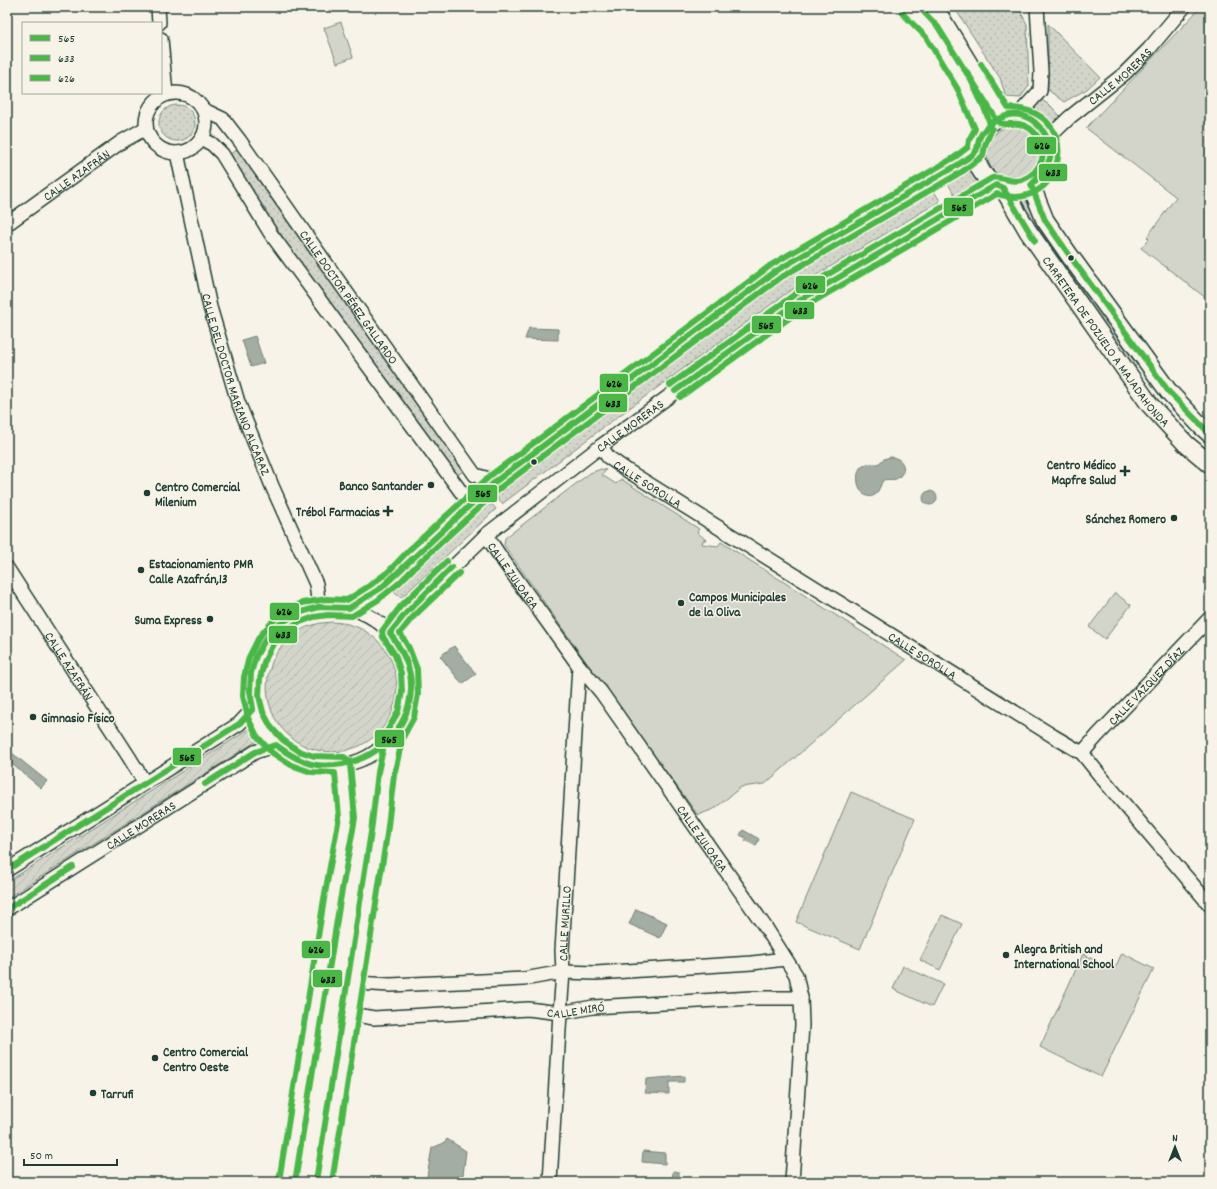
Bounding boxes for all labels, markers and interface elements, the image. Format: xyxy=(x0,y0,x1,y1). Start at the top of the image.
legend xyxy=(22,22,162,94)
text: 565 xyxy=(58,31,75,48)
street label: CALLE MORERAS xyxy=(1085,44,1158,111)
text: 633 xyxy=(58,51,75,68)
text: 626 xyxy=(58,71,75,88)
line badge: 626 xyxy=(1026,136,1057,155)
text: 626 xyxy=(1034,139,1050,155)
street label: CALLE AZAFRÁN xyxy=(40,146,115,207)
line badge: 633 xyxy=(1038,163,1068,182)
text: 633 xyxy=(1045,166,1061,182)
line badge: 565 xyxy=(943,197,974,217)
text: 565 xyxy=(951,201,967,217)
street label: CALLE DOCTOR PÉREZ GALLARDO xyxy=(293,227,401,369)
street label: CARRETERA DE POZUELO A MAJADAHONDA xyxy=(1036,253,1173,433)
unlabelled marker xyxy=(1066,253,1076,263)
line badge: 626 xyxy=(795,275,826,294)
text: 626 xyxy=(802,279,818,295)
street label: CALLE DEL DOCTOR MARIANO ALCARAZ xyxy=(195,292,274,479)
line badge: 633 xyxy=(784,301,815,320)
text: 633 xyxy=(792,304,808,320)
line badge: 565 xyxy=(751,315,782,334)
text: 565 xyxy=(758,319,774,335)
line badge: 626 xyxy=(599,373,629,393)
text: 626 xyxy=(606,377,622,393)
line badge: 633 xyxy=(598,393,628,413)
street label: CALLE MORERAS xyxy=(593,396,669,458)
text: 633 xyxy=(605,397,621,413)
street label: CALLE SOROLLA xyxy=(609,456,685,514)
unlabelled marker xyxy=(529,457,539,467)
place label: Centro Médico Mapfre Salud xyxy=(1047,457,1116,491)
marker: Centro Médico Mapfre Salud xyxy=(1119,465,1131,477)
place label: Banco Santander xyxy=(339,478,424,497)
place label: Centro Comercial Milenium xyxy=(155,479,241,513)
marker: Banco Santander xyxy=(426,480,436,490)
line badge: 565 xyxy=(467,484,498,503)
text: 565 xyxy=(475,487,491,503)
marker: Centro Comercial Milenium xyxy=(142,488,152,498)
place label: Trébol Farmacias xyxy=(296,504,381,523)
marker: Trébol Farmacias xyxy=(383,506,393,516)
place label: Sánchez Romero xyxy=(1086,511,1166,530)
marker: Sánchez Romero xyxy=(1169,513,1179,523)
street label: CALLE ZULOAGA xyxy=(481,539,543,614)
place label: Estacionamiento PMR Calle Azafrán,13 xyxy=(149,556,253,590)
marker: Estacionamiento PMR Calle Azafrán,13 xyxy=(136,565,146,575)
place label: Campos Municipales de la Oliva xyxy=(689,589,787,623)
marker: Campos Municipales de la Oliva xyxy=(676,598,686,608)
line badge: 626 xyxy=(269,602,300,621)
text: 626 xyxy=(276,605,292,621)
place label: Suma Express xyxy=(134,612,203,631)
marker: Suma Express xyxy=(205,614,215,624)
line badge: 633 xyxy=(268,625,298,644)
text: 633 xyxy=(275,628,291,644)
street label: CALLE SOROLLA xyxy=(884,628,960,686)
street label: CALLE AZAFRÁN xyxy=(39,629,97,705)
street label: CALLE VÁZQUEZ DÍAZ xyxy=(1105,643,1190,731)
place label: Gimnasio Físico xyxy=(41,710,115,729)
marker: Gimnasio Físico xyxy=(28,712,38,722)
line badge: 565 xyxy=(374,729,405,748)
text: 565 xyxy=(381,733,397,749)
line badge: 565 xyxy=(172,747,202,766)
text: 565 xyxy=(179,751,195,767)
street label: CALLE MORERAS xyxy=(103,797,181,856)
street label: CALLE ZULOAGA xyxy=(671,802,731,877)
street label: CALLE MURILLO xyxy=(555,885,578,962)
line badge: 626 xyxy=(301,940,331,959)
place label: Alegra British and International School xyxy=(1014,941,1115,975)
text: 626 xyxy=(308,943,324,959)
marker: Alegra British and International School xyxy=(1001,950,1011,960)
line badge: 633 xyxy=(312,969,343,988)
text: 633 xyxy=(320,973,336,989)
street label: CALLE MIRÓ xyxy=(546,999,605,1025)
place label: Centro Comercial Centro Oeste xyxy=(163,1044,249,1078)
marker: Centro Comercial Centro Oeste xyxy=(150,1053,160,1063)
place label: Tarrufi xyxy=(101,1086,134,1105)
marker: Tarrufi xyxy=(88,1088,98,1098)
north arrow xyxy=(1155,1127,1195,1167)
text: N xyxy=(1172,1131,1178,1147)
scale bar xyxy=(24,1141,117,1167)
text: 50 m xyxy=(30,1148,53,1165)

